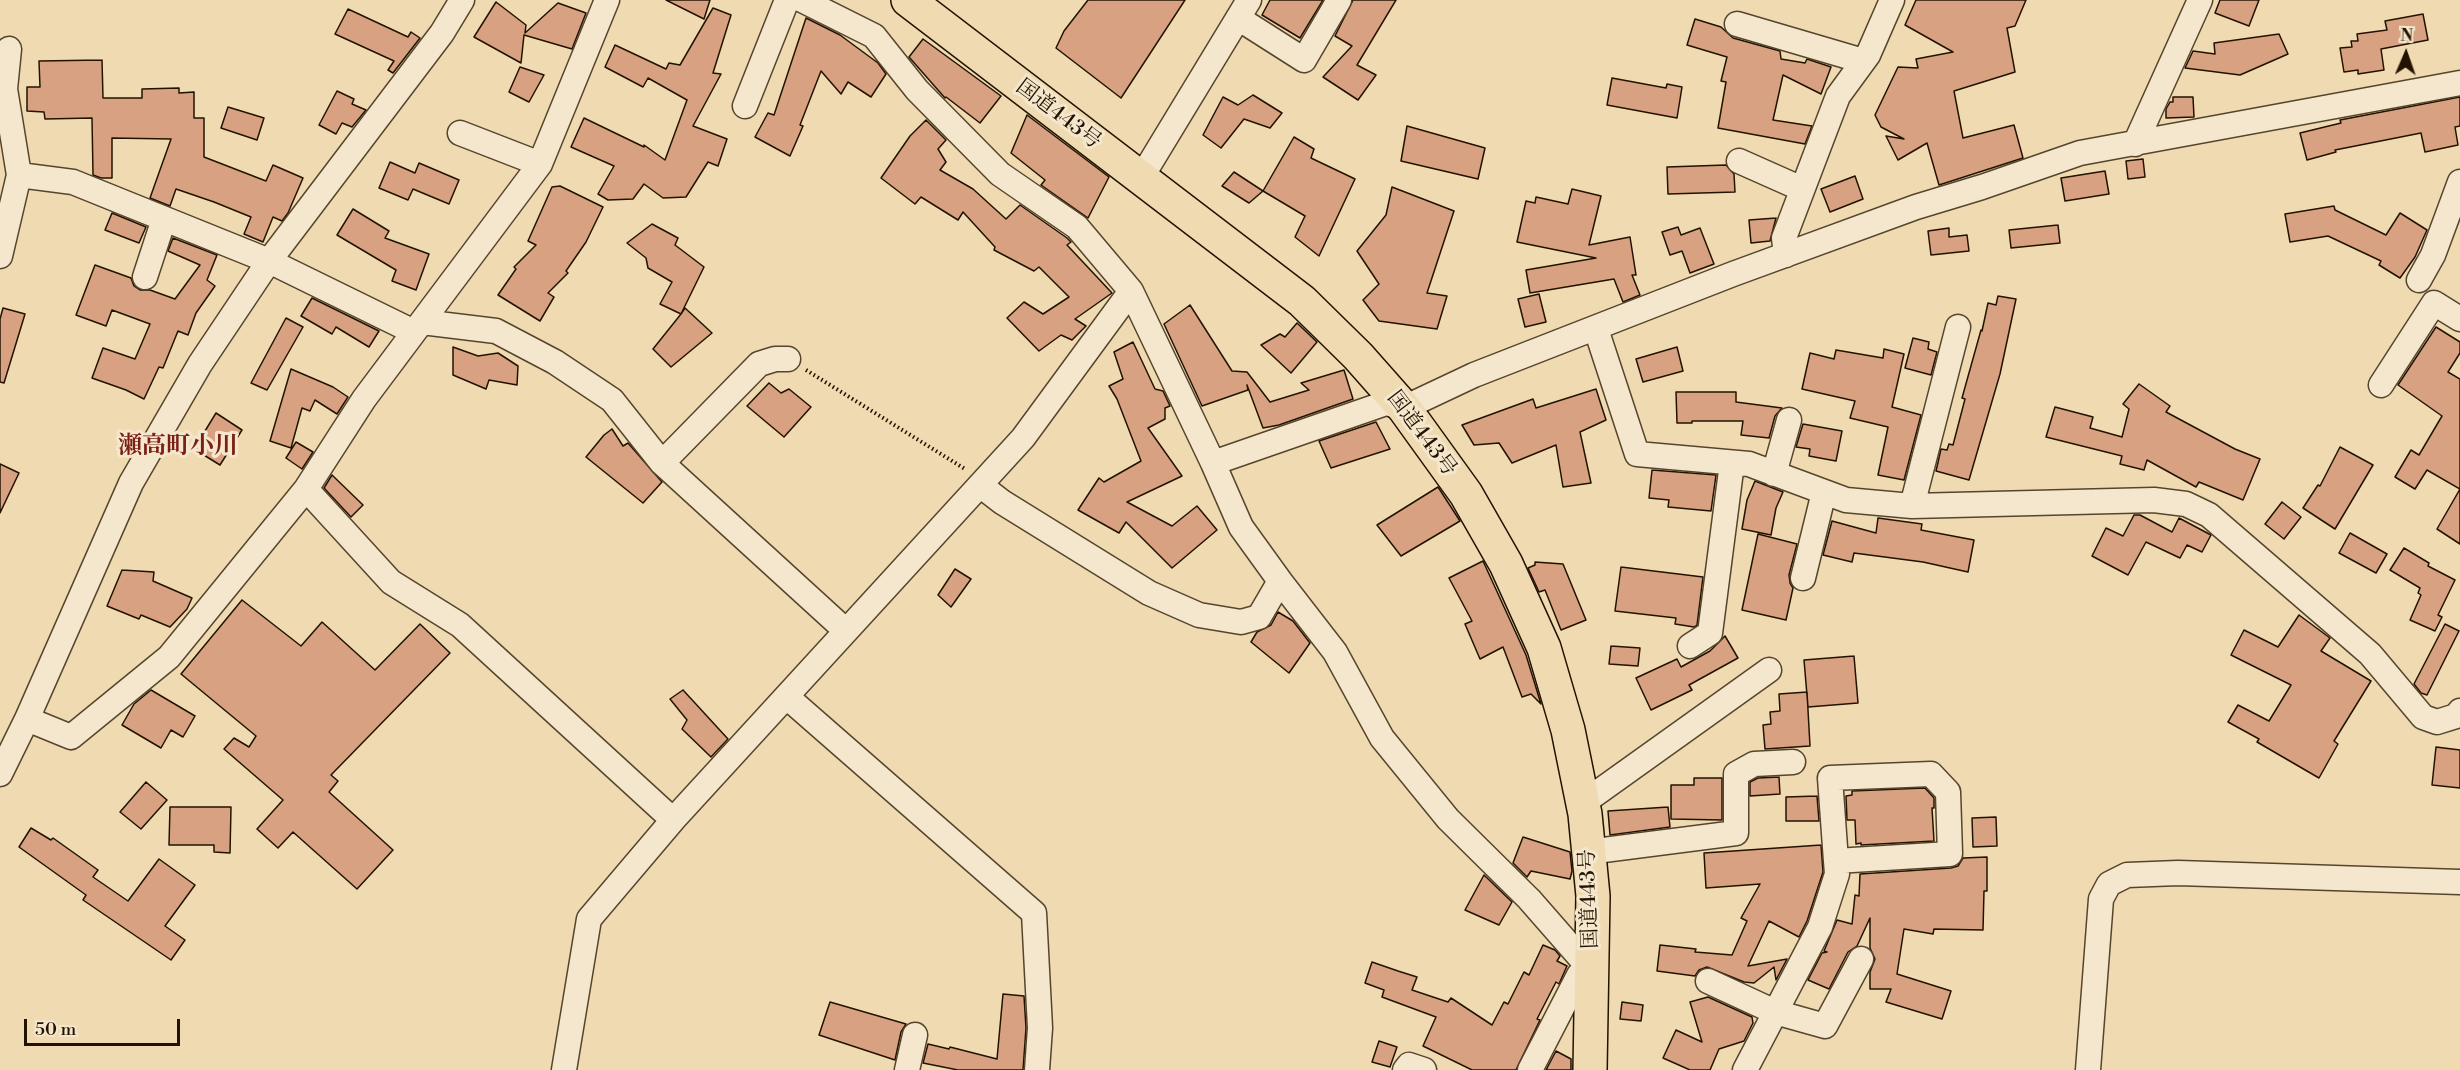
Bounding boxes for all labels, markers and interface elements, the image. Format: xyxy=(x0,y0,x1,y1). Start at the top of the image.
north arrow xyxy=(2376,24,2436,84)
text: N xyxy=(2400,26,2413,46)
street label: 国道443号 xyxy=(1010,75,1106,155)
street label: 国道443号 xyxy=(1381,386,1461,482)
district label: 瀬高町小川 xyxy=(118,433,238,461)
street label: 国道443号 xyxy=(1576,849,1604,949)
scale bar xyxy=(27,1007,183,1045)
text: 50 m xyxy=(35,1018,76,1041)

